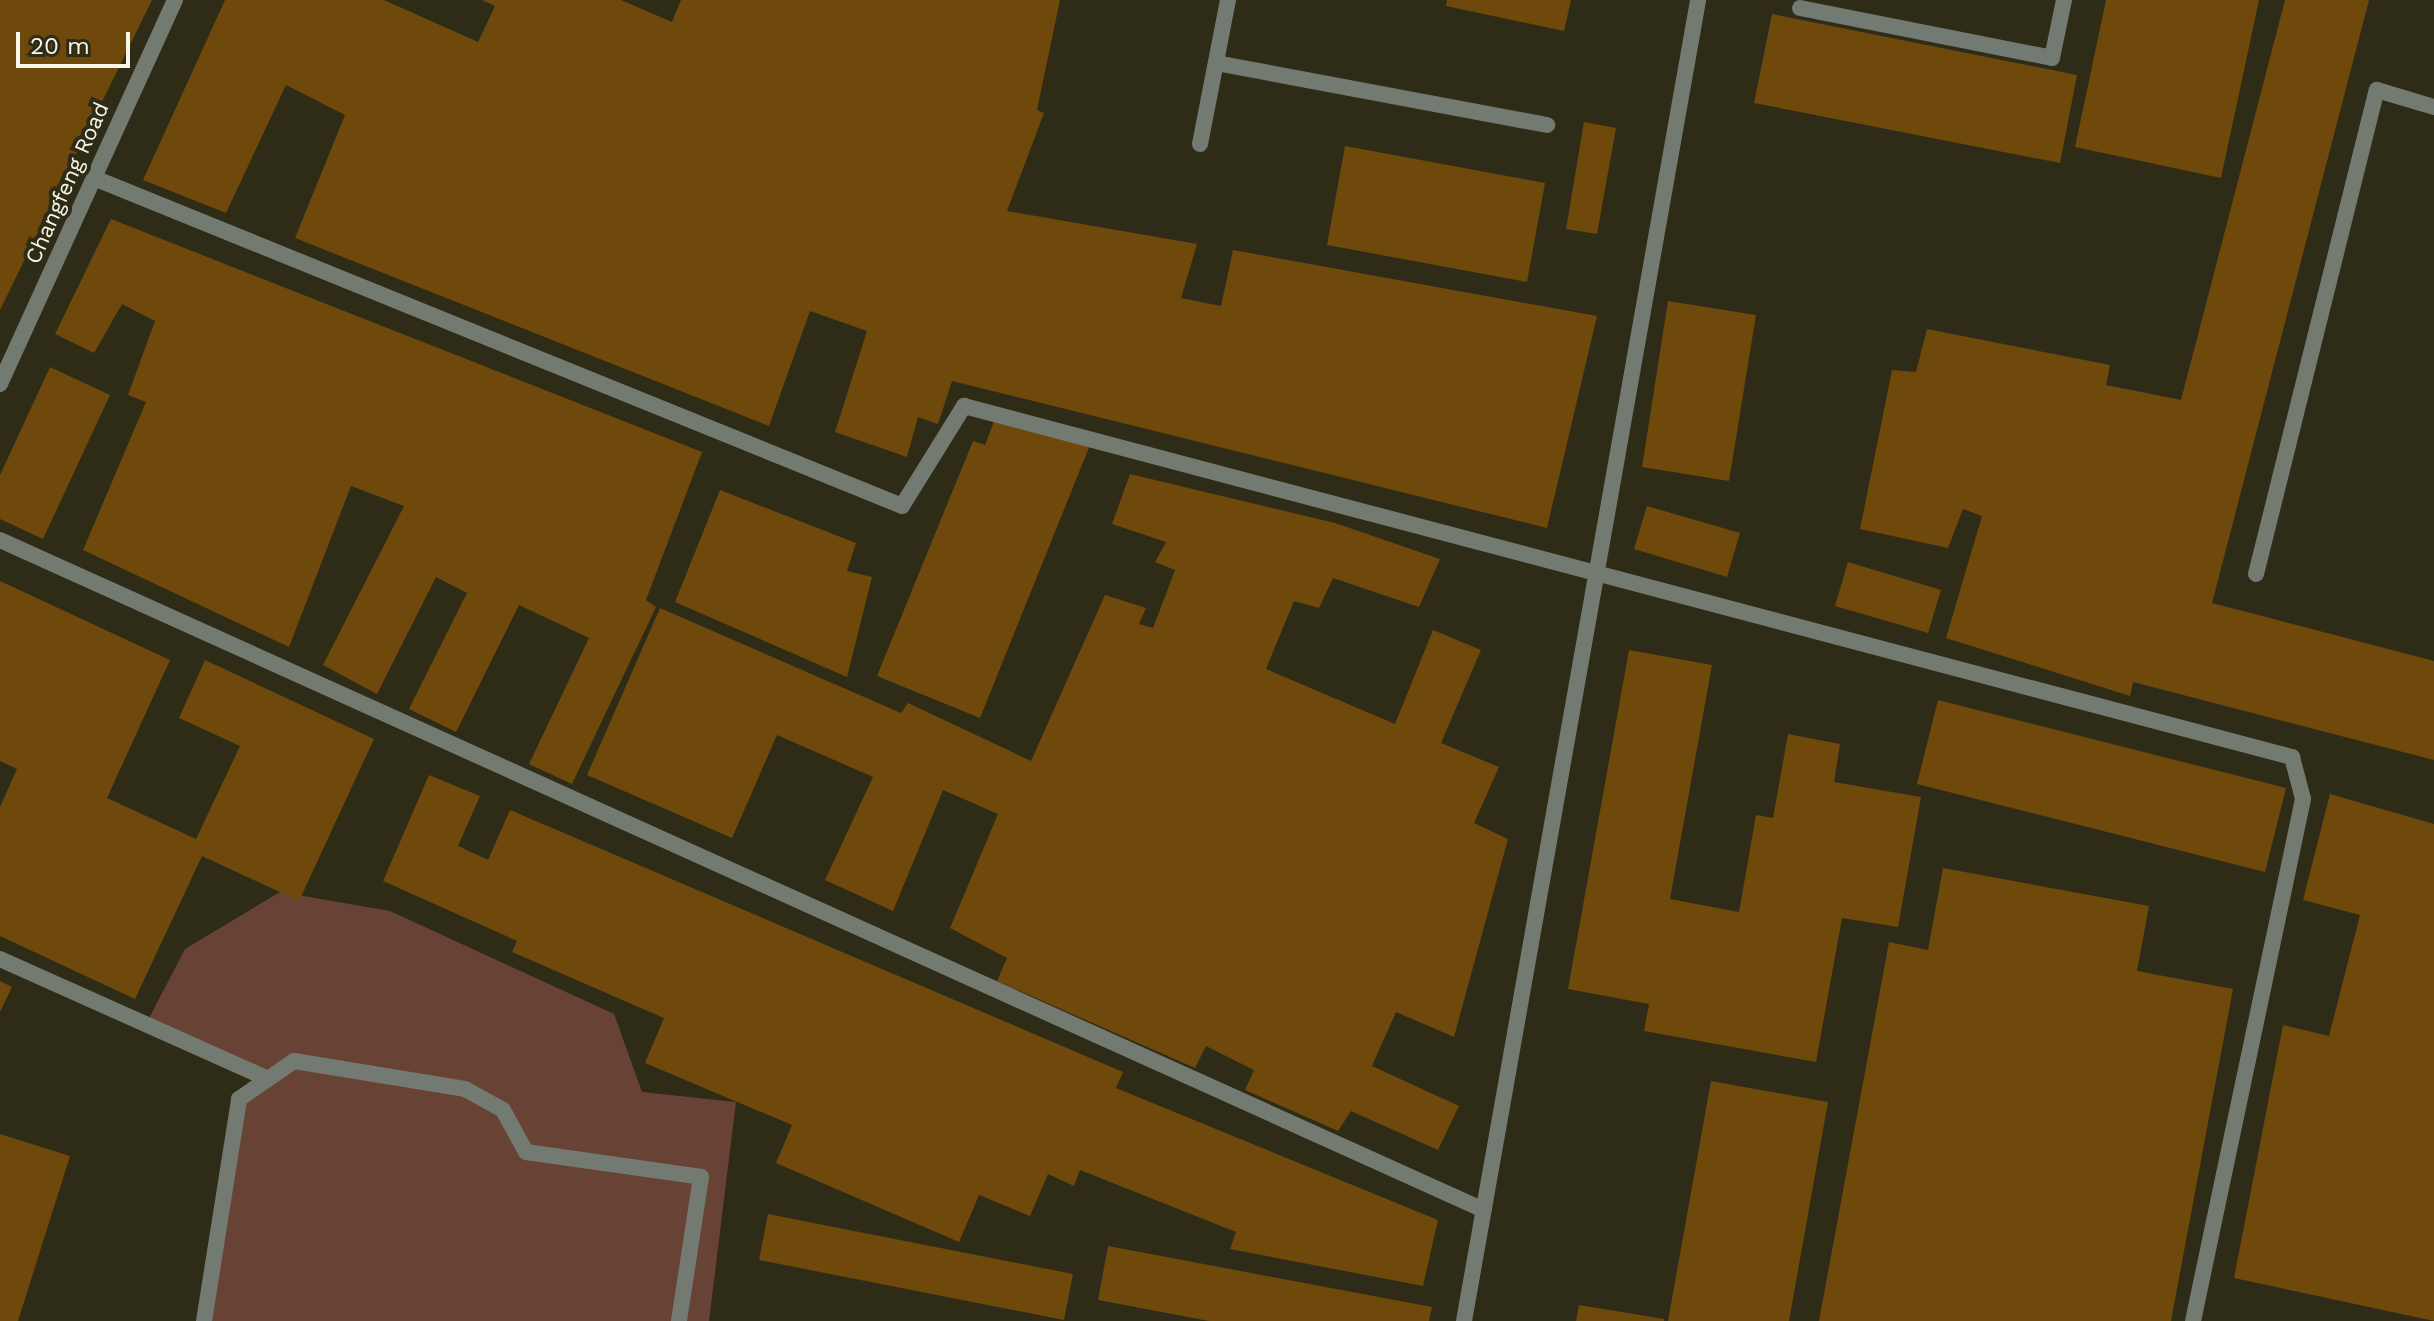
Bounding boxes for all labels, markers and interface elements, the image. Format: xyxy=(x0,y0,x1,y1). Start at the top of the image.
scale bar xyxy=(20,16,134,66)
text: 20 m xyxy=(30,32,90,60)
street label: Changfeng Road xyxy=(20,98,114,268)

